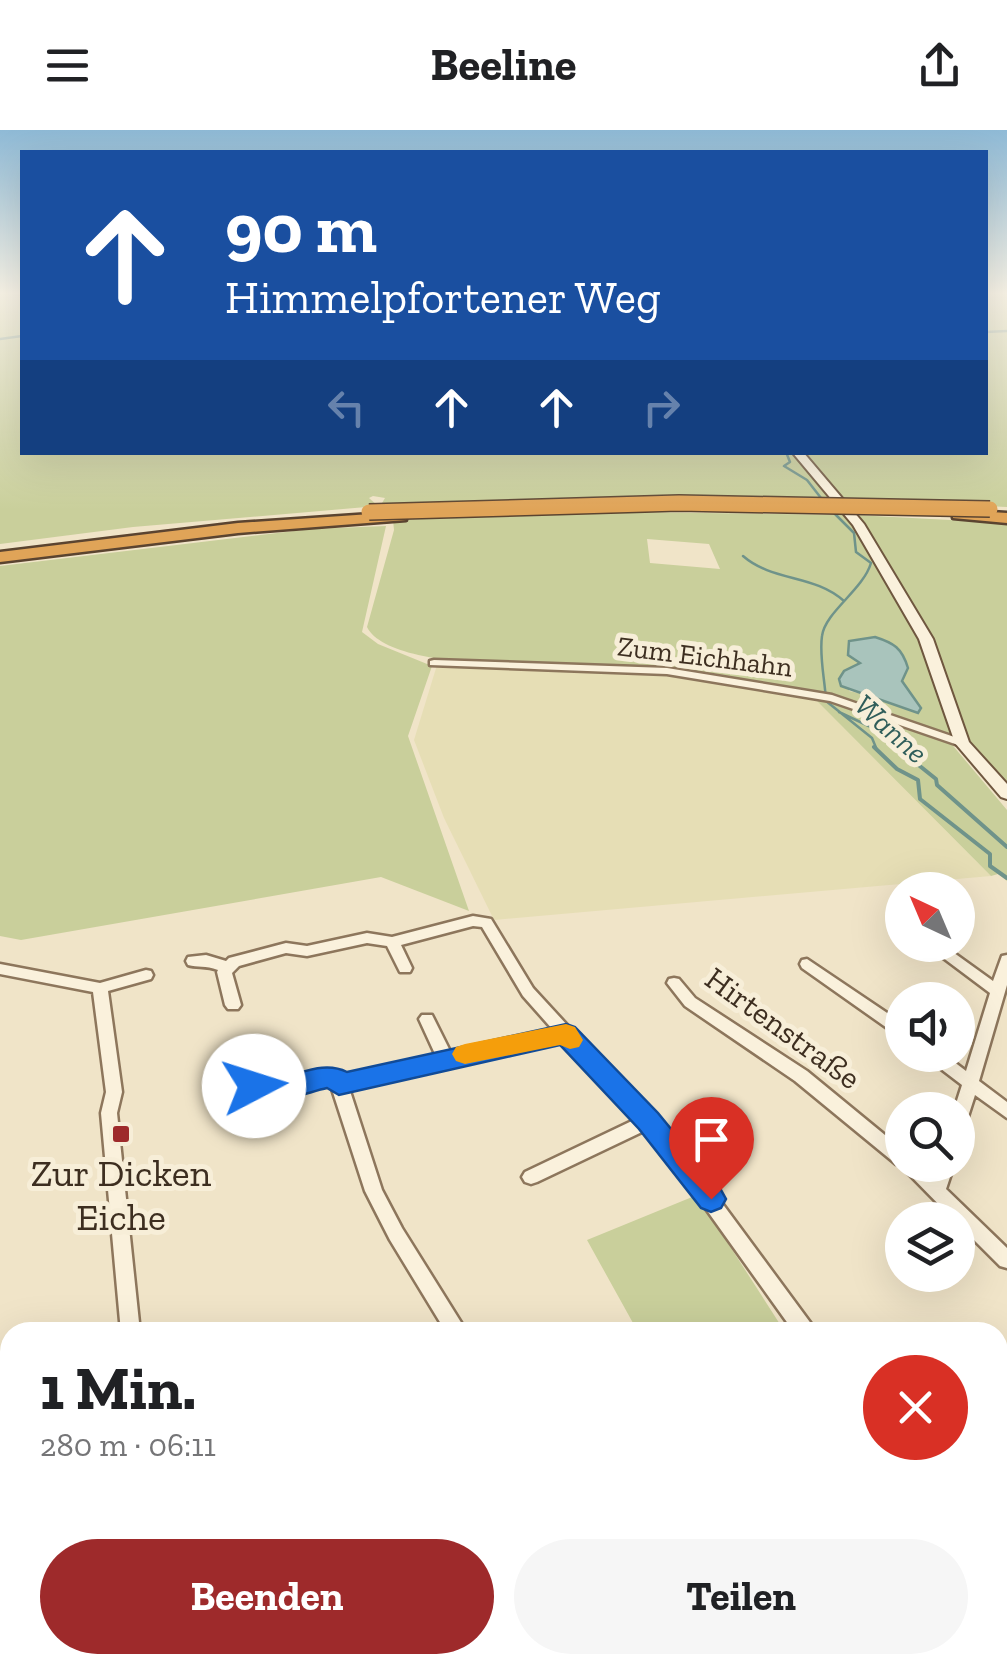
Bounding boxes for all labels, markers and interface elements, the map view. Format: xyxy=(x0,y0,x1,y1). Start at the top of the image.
icon: menu xyxy=(40,38,95,93)
text: Beeline xyxy=(430,38,577,92)
icon: share xyxy=(912,38,967,93)
text: 90 m xyxy=(225,186,377,270)
icon: ahead xyxy=(60,190,190,320)
text: Himmelpfortener Weg xyxy=(225,271,661,325)
icon: left xyxy=(319,380,374,435)
icon: ahead xyxy=(424,380,479,435)
icon: ahead xyxy=(529,380,584,435)
icon: right xyxy=(634,380,689,435)
street label: Zum Eichhahn xyxy=(616,629,794,684)
water label: Wanne xyxy=(847,687,935,771)
north arrow xyxy=(885,872,975,962)
map controls xyxy=(885,872,975,1292)
street label: Hirtenstraße xyxy=(698,959,868,1097)
button: sound xyxy=(885,982,975,1072)
position arrow xyxy=(202,1034,306,1138)
button: search xyxy=(885,1092,975,1182)
pin xyxy=(669,1097,754,1200)
icon: arrive xyxy=(684,1112,739,1167)
marker: Zur Dicken Eiche xyxy=(110,1123,132,1145)
place label: Zur Dicken Eiche xyxy=(31,1150,212,1240)
button: layers xyxy=(885,1202,975,1292)
text: 1 Min. xyxy=(40,1352,196,1424)
button: close xyxy=(863,1355,968,1460)
text: 280 m · 06:11 xyxy=(40,1426,216,1464)
button: Beenden xyxy=(40,1539,494,1654)
button: Teilen xyxy=(514,1539,968,1654)

